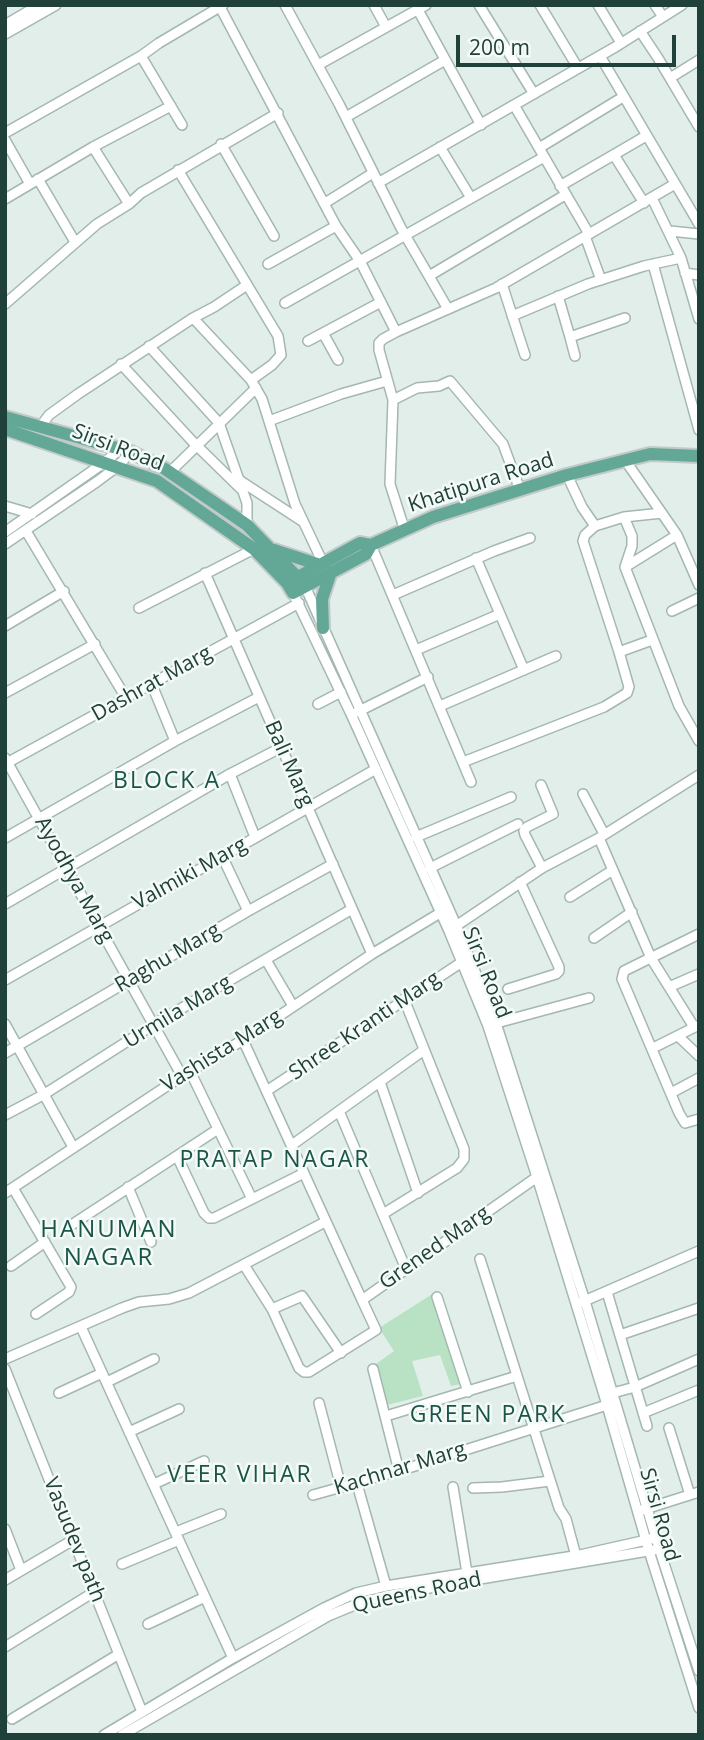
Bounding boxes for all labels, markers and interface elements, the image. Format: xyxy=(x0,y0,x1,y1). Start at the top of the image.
scale bar xyxy=(459,21,680,65)
text: 200 m xyxy=(469,33,530,61)
street label: Sirsi Road xyxy=(69,419,167,477)
street label: Khatipura Road xyxy=(405,448,557,518)
street label: Dashrat Marg xyxy=(87,641,217,727)
street label: Bali Marg xyxy=(259,717,319,811)
district label: BLOCK A xyxy=(114,767,220,795)
street label: Ayodhya Marg xyxy=(29,813,119,947)
street label: Valmiki Marg xyxy=(129,832,251,916)
street label: Raghu Marg xyxy=(111,918,225,998)
street label: Sirsi Road xyxy=(456,924,516,1022)
street label: Shree Kranti Marg xyxy=(285,966,445,1086)
street label: Urmila Marg xyxy=(119,970,237,1054)
street label: Vashista Marg xyxy=(157,1004,287,1098)
district label: PRATAP NAGAR xyxy=(181,1146,369,1174)
street label: Grened Marg xyxy=(375,1201,495,1295)
district label: HANUMAN NAGAR xyxy=(41,1216,177,1272)
district label: GREEN PARK xyxy=(411,1401,565,1429)
street label: Kachnar Marg xyxy=(331,1437,469,1501)
district label: VEER VIHAR xyxy=(169,1461,311,1489)
street label: Sirsi Road xyxy=(634,1465,684,1565)
street label: Vasudev path xyxy=(37,1474,111,1606)
street label: Queens Road xyxy=(350,1567,484,1619)

